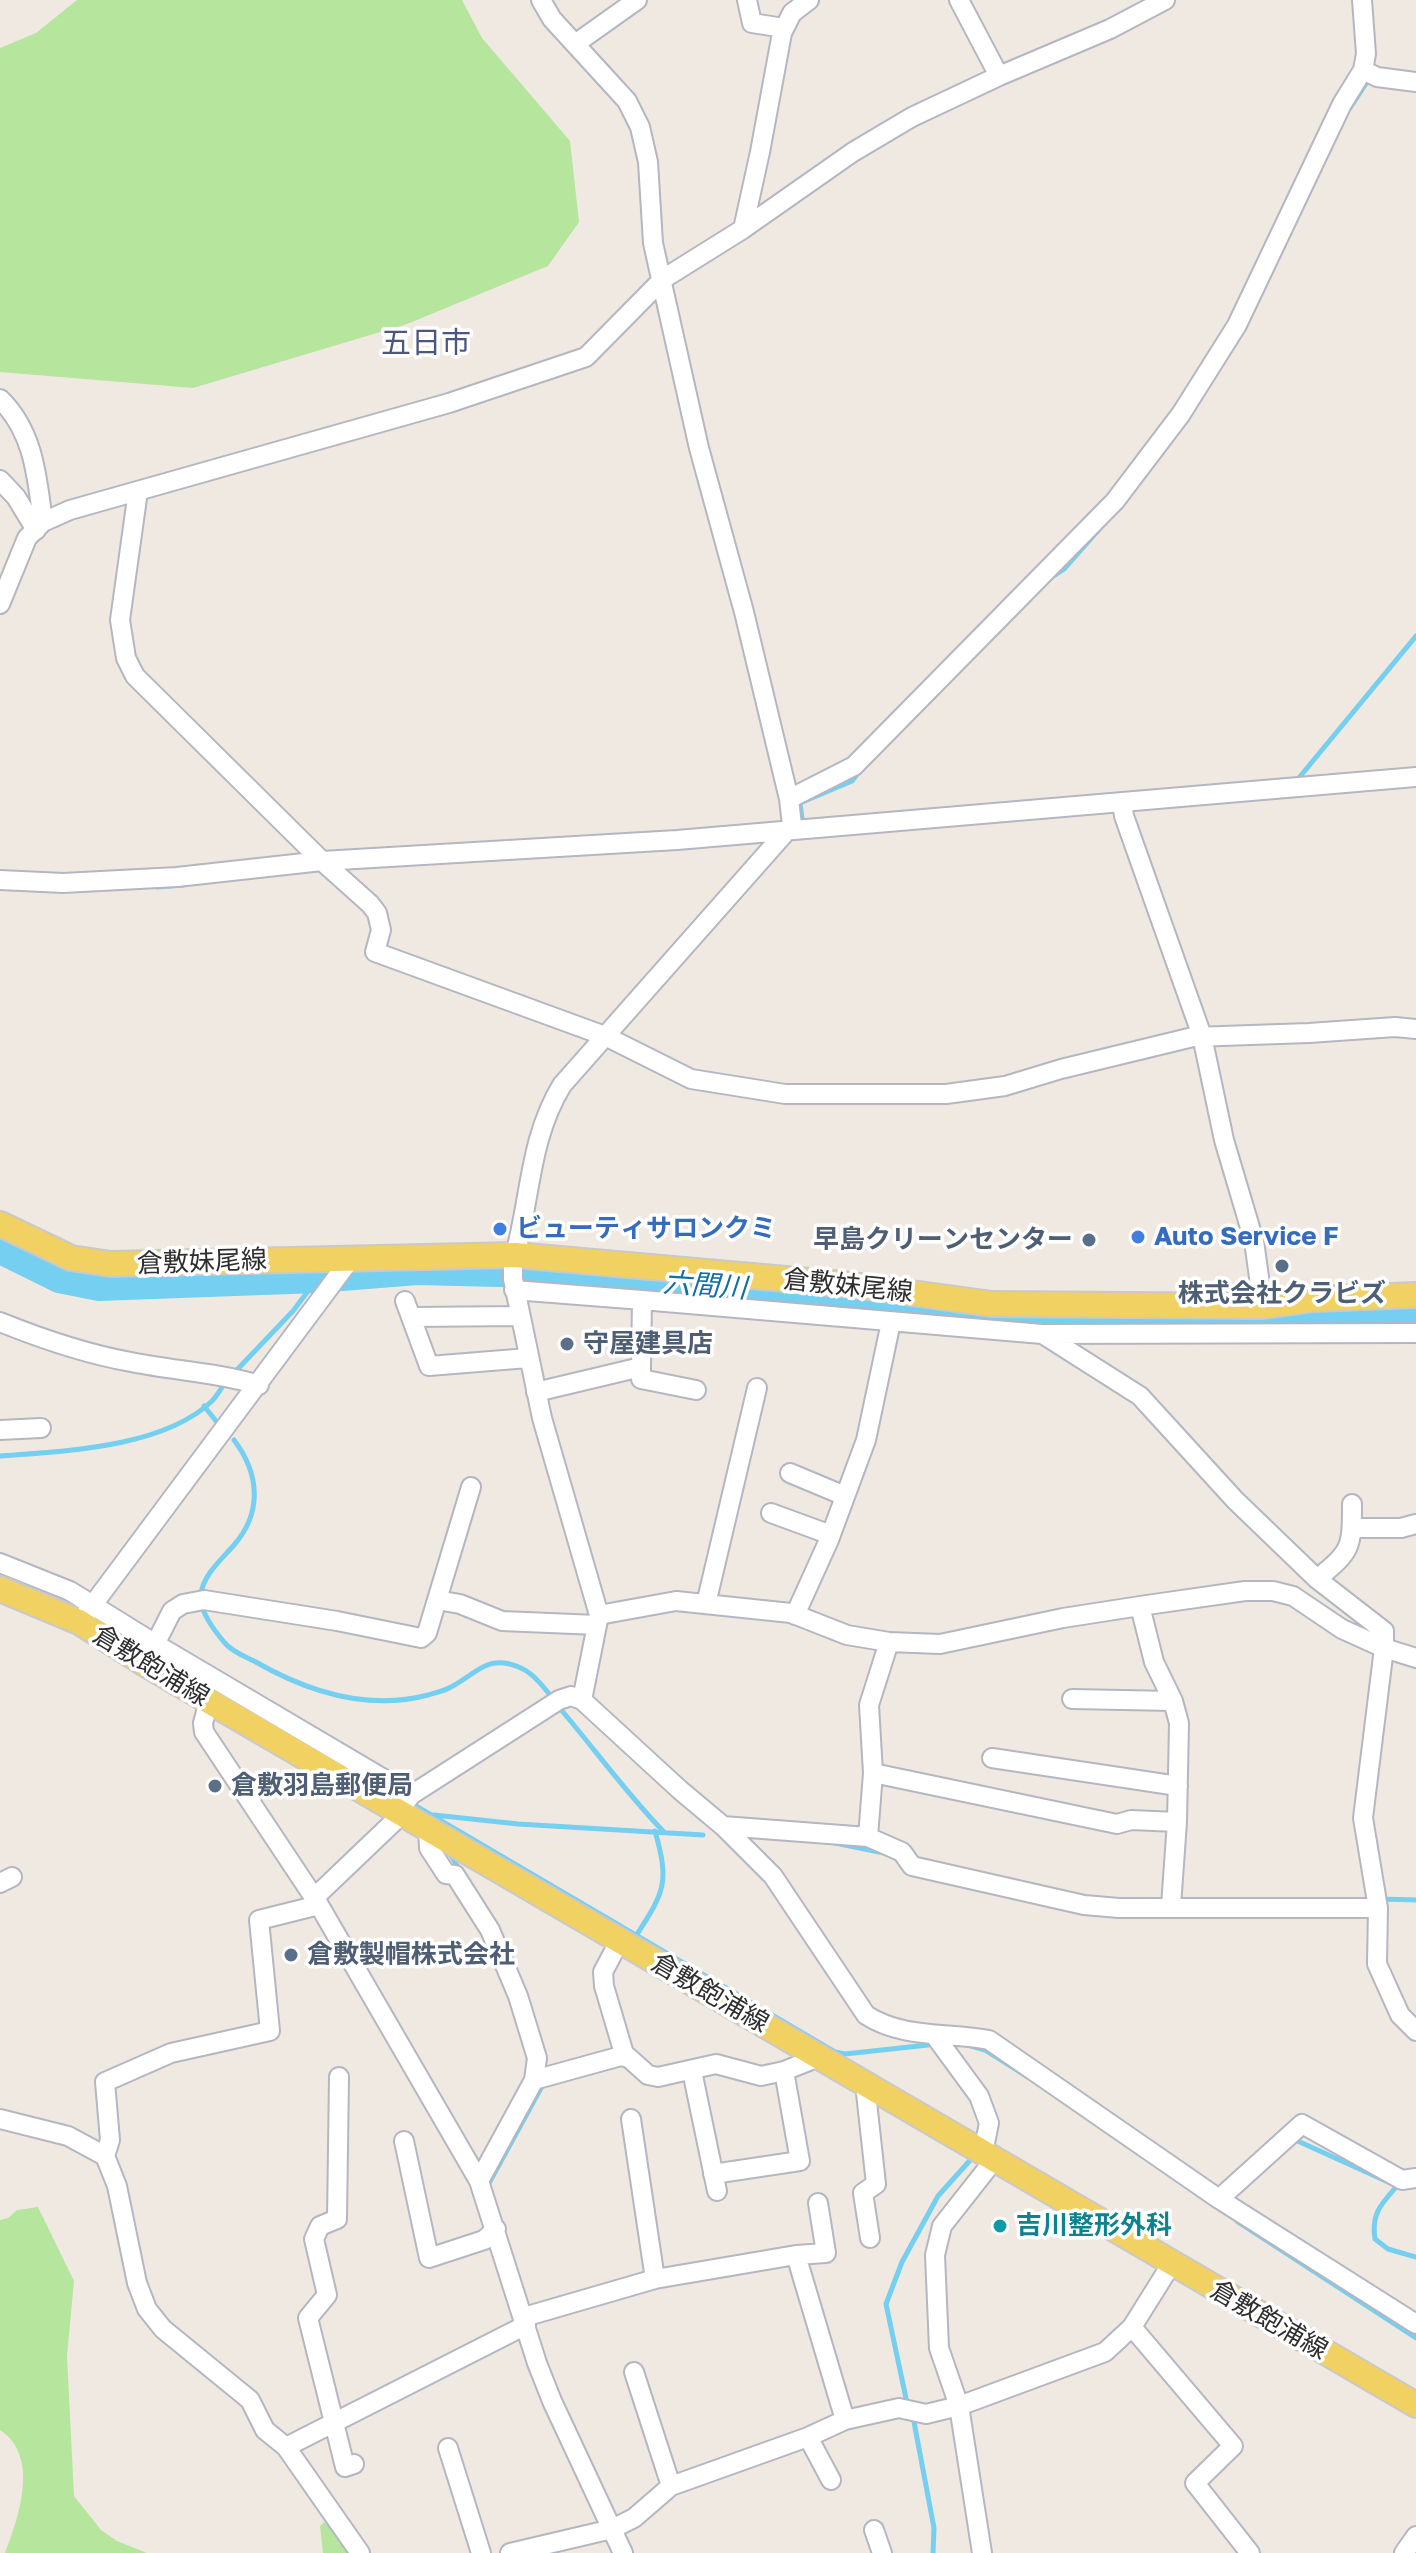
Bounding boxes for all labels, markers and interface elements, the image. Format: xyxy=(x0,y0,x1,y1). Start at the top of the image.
district label: 五日市 xyxy=(381,325,471,361)
place label: ビューティサロンクミ xyxy=(516,1213,776,1245)
marker: ビューティサロンクミ xyxy=(491,1220,509,1238)
place label: Auto Service F xyxy=(1154,1221,1339,1253)
place label: 早島クリーンセンター xyxy=(813,1224,1073,1256)
marker: Auto Service F xyxy=(1129,1228,1147,1246)
marker: 早島クリーンセンター xyxy=(1080,1231,1098,1249)
street label: 倉敷妹尾線 xyxy=(136,1244,268,1280)
marker: 株式会社クラビズ xyxy=(1273,1257,1291,1275)
street label: 倉敷妹尾線 xyxy=(782,1264,914,1308)
water label: 六間川 xyxy=(662,1266,748,1306)
place label: 株式会社クラビズ xyxy=(1178,1278,1386,1310)
place label: 守屋建具店 xyxy=(583,1328,713,1360)
marker: 守屋建具店 xyxy=(558,1335,576,1353)
street label: 倉敷飽浦線 xyxy=(87,1619,215,1713)
place label: 倉敷羽島郵便局 xyxy=(231,1770,413,1802)
marker: 倉敷羽島郵便局 xyxy=(206,1777,224,1795)
place label: 倉敷製帽株式会社 xyxy=(307,1939,515,1971)
marker: 倉敷製帽株式会社 xyxy=(282,1946,300,1964)
street label: 倉敷飽浦線 xyxy=(646,1947,774,2039)
place label: 吉川整形外科 xyxy=(1016,2210,1172,2242)
marker: 吉川整形外科 xyxy=(991,2217,1009,2235)
street label: 倉敷飽浦線 xyxy=(1205,2274,1333,2366)

